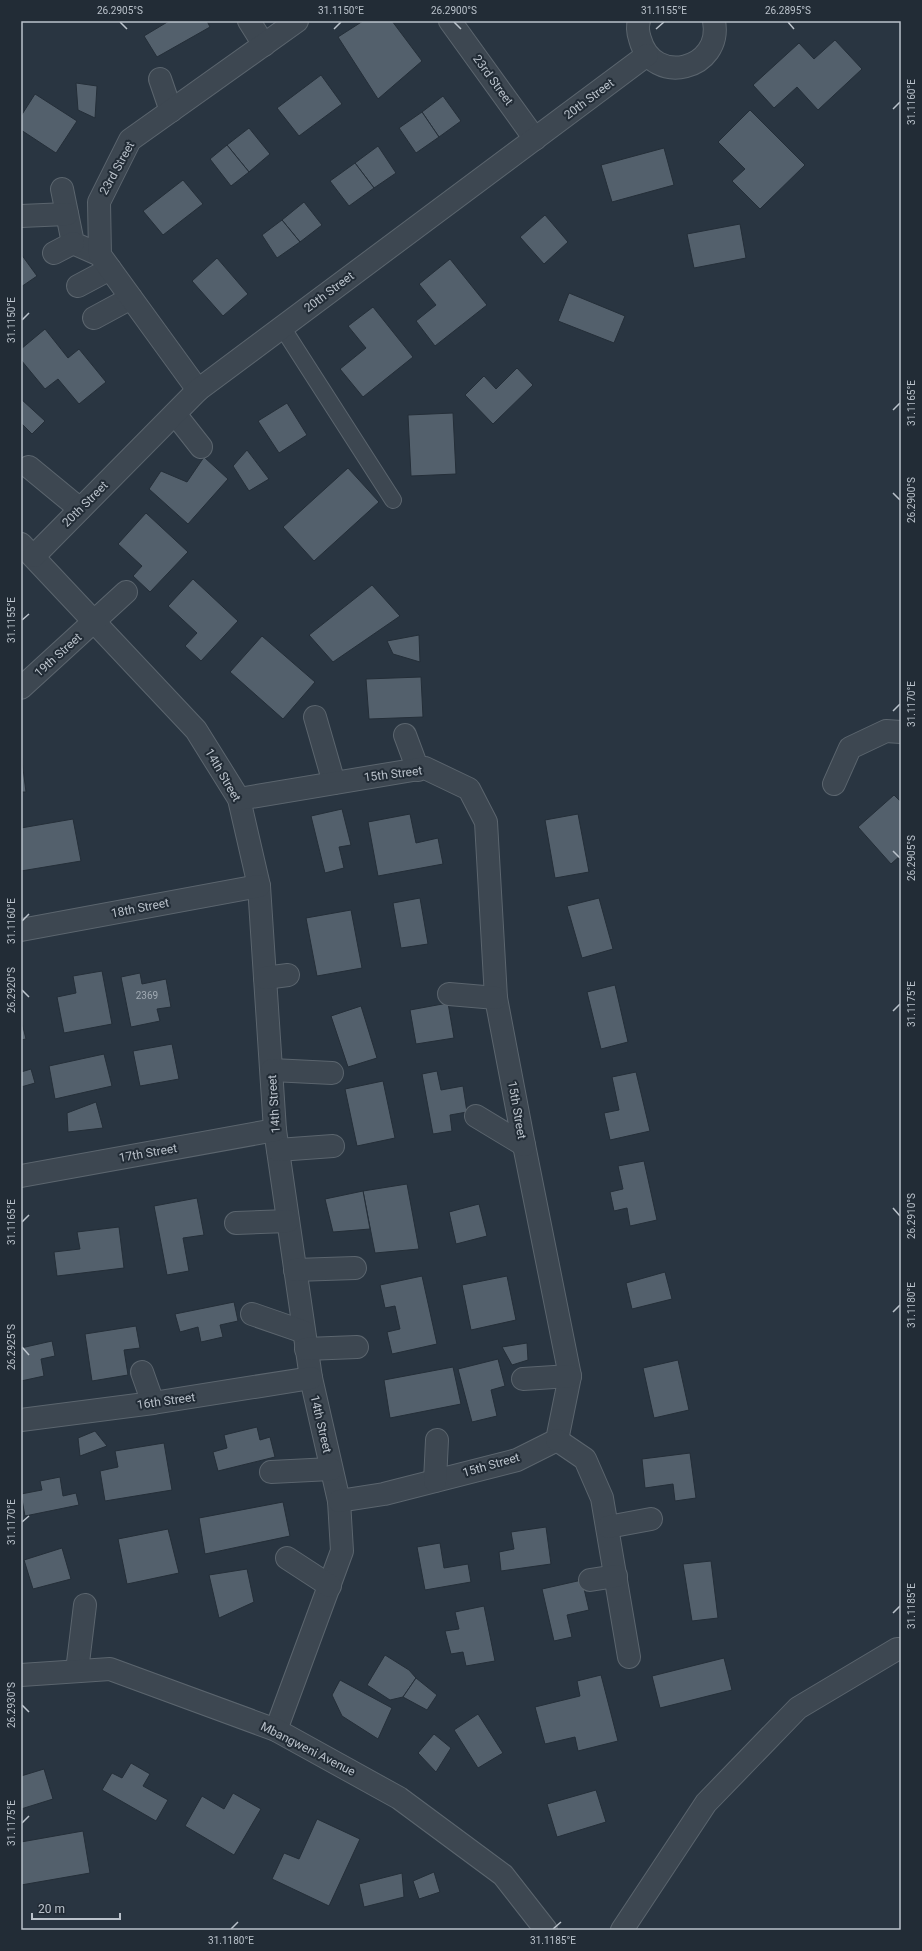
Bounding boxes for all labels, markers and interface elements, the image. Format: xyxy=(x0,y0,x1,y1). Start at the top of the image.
text: 26.2905°S xyxy=(97,5,143,16)
text: 31.1150°E xyxy=(318,5,364,16)
text: 26.2900°S xyxy=(431,5,477,16)
text: 31.1155°E xyxy=(641,5,687,16)
text: 26.2895°S xyxy=(765,5,811,16)
street label: 23rd Street xyxy=(470,52,516,108)
street label: 20th Street xyxy=(561,76,617,122)
text: 31.1160°E xyxy=(906,79,917,125)
street label: 23rd Street xyxy=(97,139,137,197)
street label: 20th Street xyxy=(301,269,357,315)
text: 31.1150°E xyxy=(6,297,17,343)
text: 31.1165°E xyxy=(906,380,917,426)
text: 26.2900°S xyxy=(906,477,917,523)
street label: 20th Street xyxy=(59,478,111,530)
text: 31.1155°E xyxy=(6,597,17,643)
street label: 19th Street xyxy=(32,630,85,680)
text: 31.1170°E xyxy=(906,681,917,727)
street label: 14th Street xyxy=(202,746,244,804)
street label: 15th Street xyxy=(363,763,423,785)
text: 26.2905°S xyxy=(906,835,917,881)
street label: 18th Street xyxy=(110,896,170,920)
text: 31.1160°E xyxy=(6,898,17,944)
text: 26.2920°S xyxy=(6,967,17,1013)
text: 31.1175°E xyxy=(906,981,917,1027)
house number: 2369 xyxy=(136,990,158,1001)
street label: 14th Street xyxy=(265,1074,283,1134)
street label: 15th Street xyxy=(505,1080,529,1140)
street label: 17th Street xyxy=(118,1141,178,1165)
text: 26.2910°S xyxy=(906,1193,917,1239)
text: 31.1165°E xyxy=(6,1199,17,1245)
text: 31.1180°E xyxy=(906,1282,917,1328)
text: 26.2925°S xyxy=(6,1324,17,1370)
street label: 16th Street xyxy=(136,1390,196,1412)
street label: 14th Street xyxy=(308,1394,334,1454)
street label: 15th Street xyxy=(461,1450,521,1480)
text: 31.1170°E xyxy=(6,1499,17,1545)
text: 31.1185°E xyxy=(906,1583,917,1629)
text: 26.2930°S xyxy=(6,1682,17,1728)
street label: Mbangweni Avenue xyxy=(258,1719,358,1779)
text: 31.1175°E xyxy=(6,1800,17,1846)
scale bar xyxy=(32,1895,120,1921)
text: 20 m xyxy=(38,1902,65,1916)
text: 31.1180°E xyxy=(208,1935,254,1946)
text: 31.1185°E xyxy=(530,1935,576,1946)

